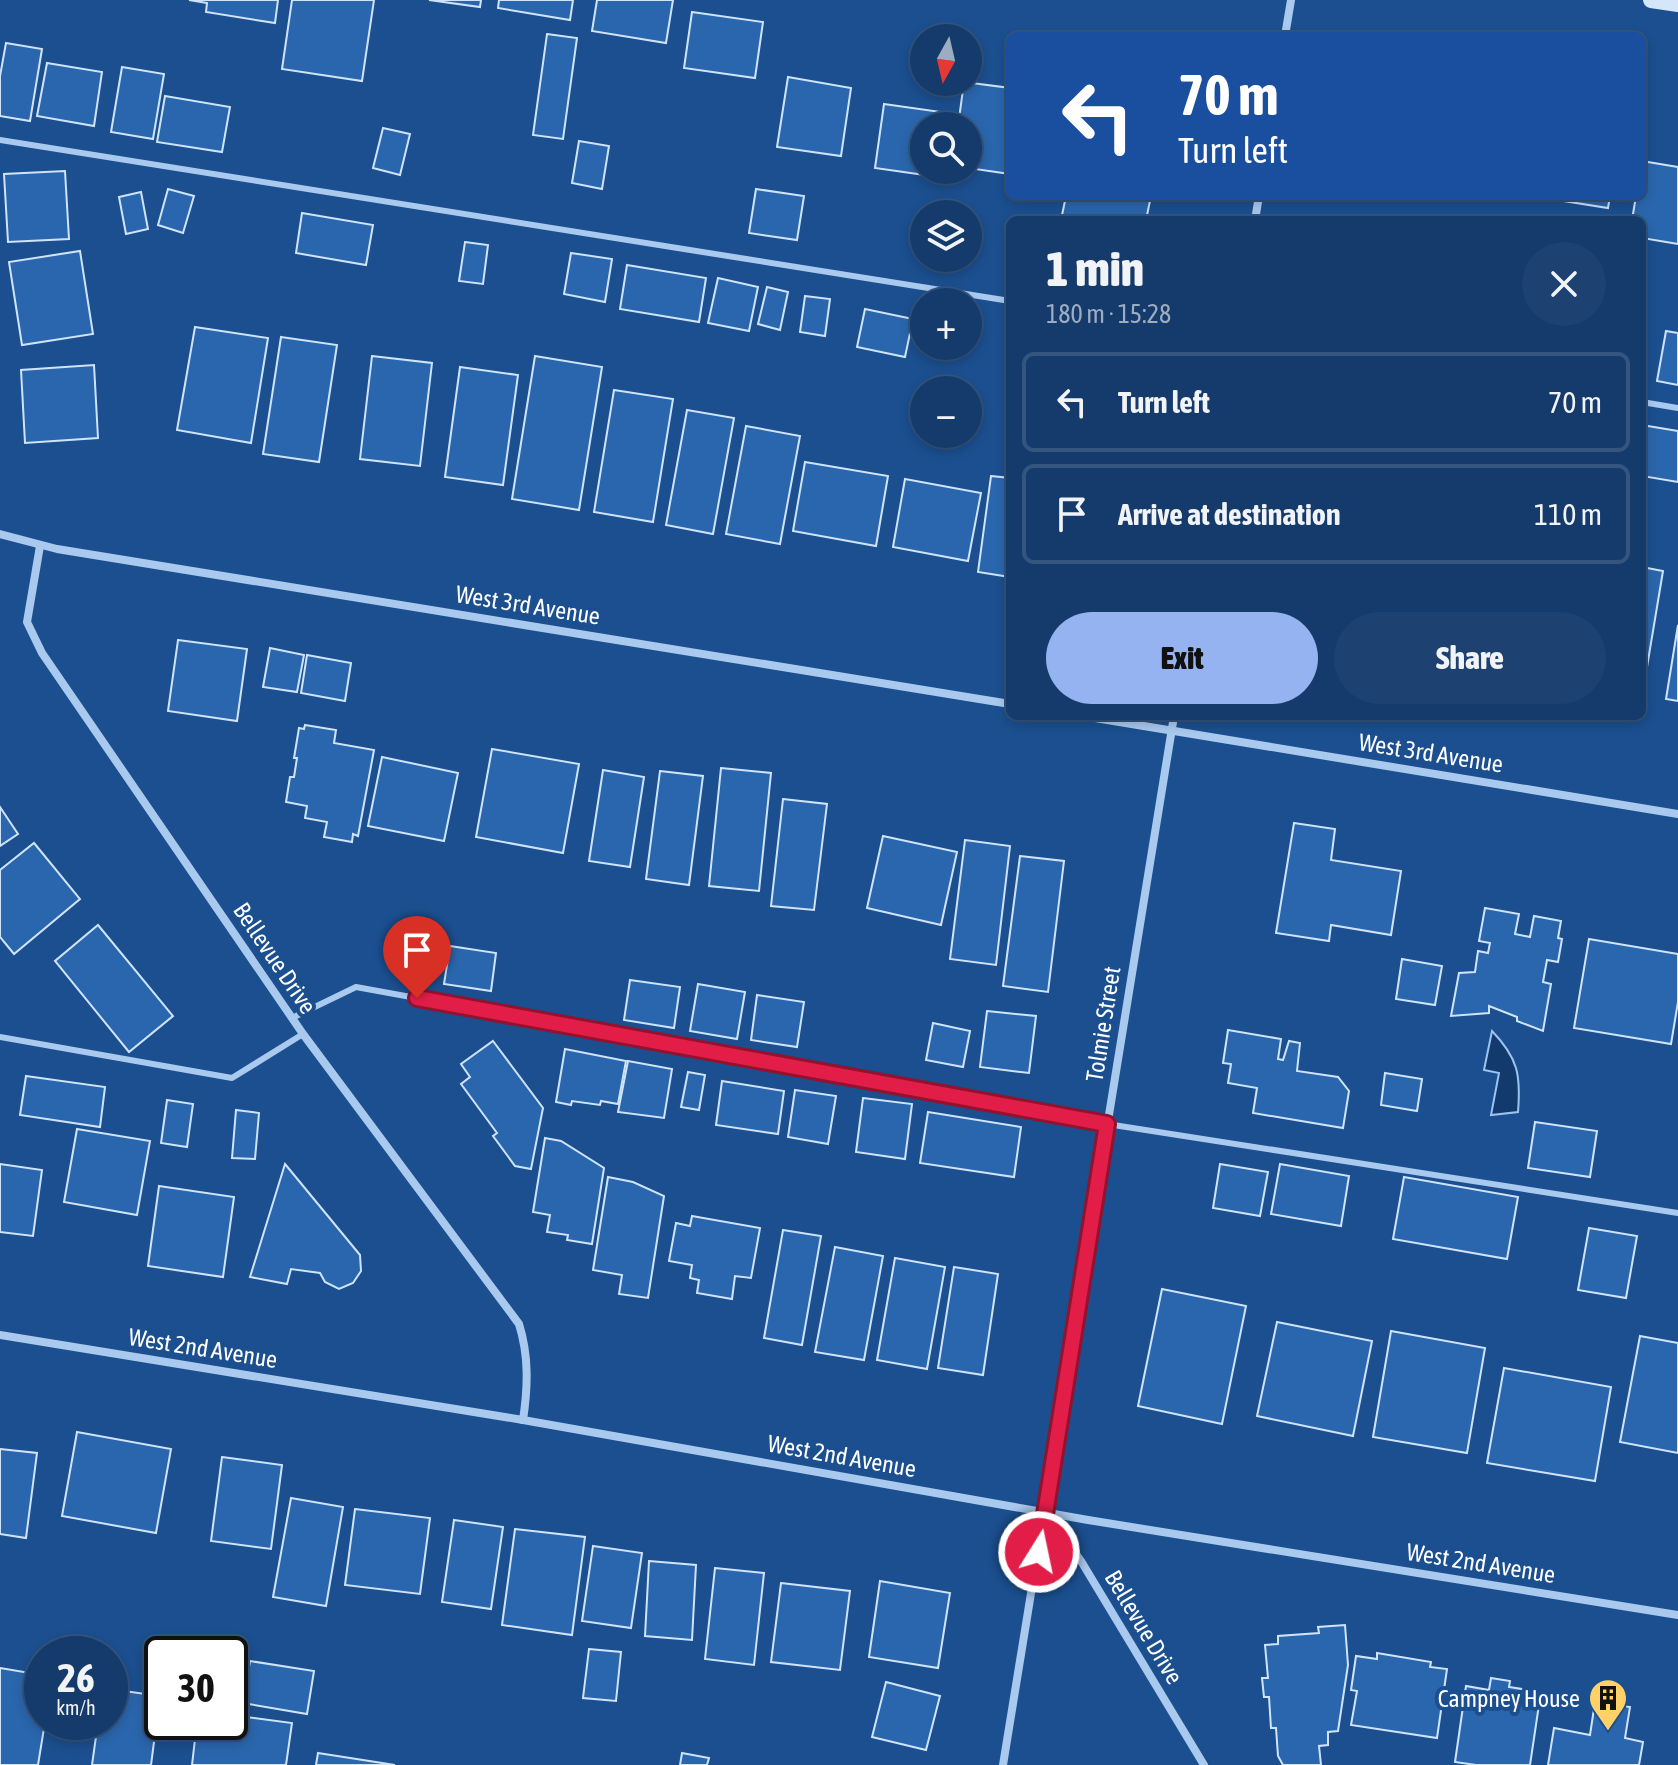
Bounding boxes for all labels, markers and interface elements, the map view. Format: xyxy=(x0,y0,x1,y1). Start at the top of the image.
north arrow xyxy=(910,24,982,96)
map controls xyxy=(910,24,982,448)
text: 70 m xyxy=(1178,63,1279,127)
icon: left xyxy=(1046,64,1150,168)
button: search xyxy=(910,112,982,184)
text: Turn left xyxy=(1178,129,1288,171)
button: layers xyxy=(910,200,982,272)
text: 1 min xyxy=(1046,241,1144,296)
button: close xyxy=(1522,242,1606,326)
button: + xyxy=(910,288,982,360)
text: 180 m · 15:28 xyxy=(1046,299,1171,329)
button: − xyxy=(910,376,982,448)
icon: left xyxy=(1050,380,1094,424)
text: Turn left xyxy=(1118,385,1210,419)
text: 70 m xyxy=(1548,385,1602,419)
icon: arrive xyxy=(1050,492,1094,536)
text: Arrive at destination xyxy=(1118,497,1340,531)
text: 110 m xyxy=(1534,497,1602,531)
street label: West 3rd Avenue xyxy=(454,580,602,630)
button: Exit xyxy=(1046,612,1318,704)
button: Share xyxy=(1334,612,1606,704)
street label: West 3rd Avenue xyxy=(1357,728,1505,778)
street label: Bellevue Drive xyxy=(228,898,322,1018)
pin xyxy=(383,916,451,998)
icon: arrive xyxy=(395,928,439,972)
street label: Tolmie Street xyxy=(1081,964,1125,1084)
street label: West 2nd Avenue xyxy=(127,1323,279,1373)
street label: West 2nd Avenue xyxy=(766,1430,918,1482)
position arrow xyxy=(997,1510,1081,1594)
street label: West 2nd Avenue xyxy=(1405,1538,1557,1588)
street label: Bellevue Drive xyxy=(1100,1565,1188,1689)
speed limit sign: 30 xyxy=(144,1636,248,1740)
text: 26 xyxy=(57,1655,95,1700)
building icon: Campney House xyxy=(1587,1677,1629,1732)
place label: Campney House xyxy=(1438,1685,1580,1712)
text: km/h xyxy=(56,1696,96,1719)

